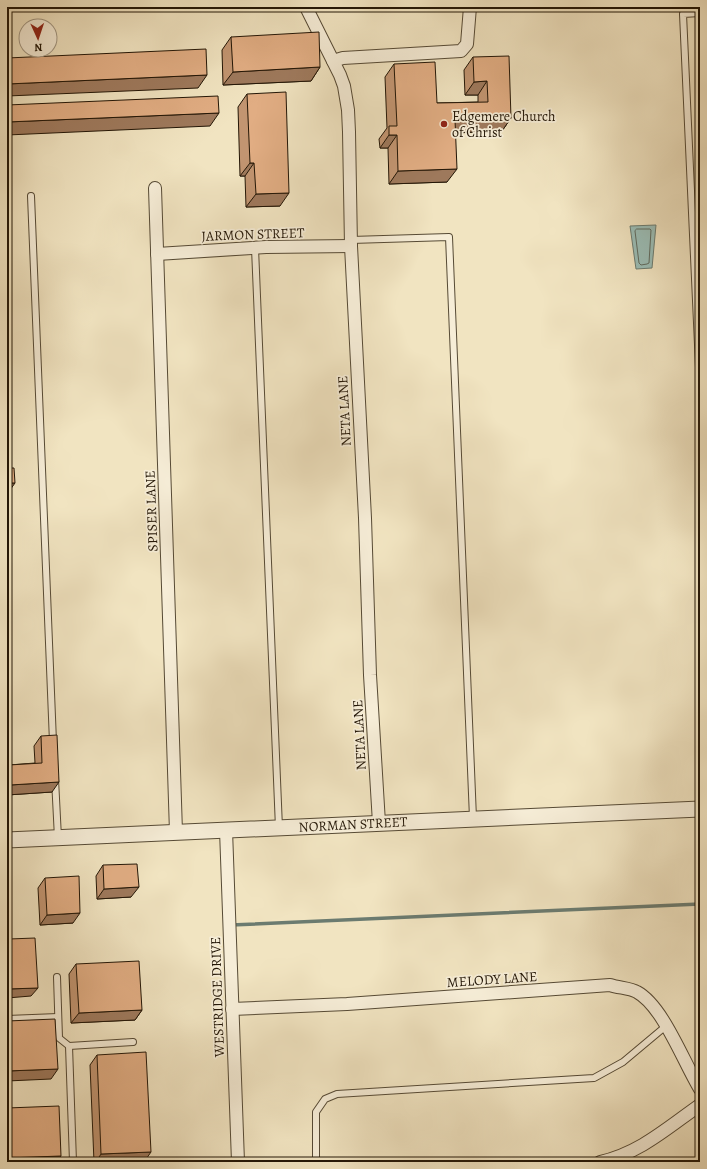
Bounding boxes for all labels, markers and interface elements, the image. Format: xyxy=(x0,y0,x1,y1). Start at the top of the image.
north arrow xyxy=(18,18,58,58)
text: N xyxy=(34,40,43,55)
place label: Edgemere Church of Christ xyxy=(452,107,556,142)
marker: Edgemere Church of Christ xyxy=(439,119,449,129)
street label: JARMON STREET xyxy=(201,223,305,246)
street label: NETA LANE xyxy=(333,375,356,447)
street label: SPISER LANE xyxy=(141,470,162,552)
street label: NETA LANE xyxy=(348,699,371,771)
street label: NORMAN STREET xyxy=(298,812,408,837)
street label: WESTRIDGE DRIVE xyxy=(206,936,229,1059)
street label: MELODY LANE xyxy=(446,967,538,992)

